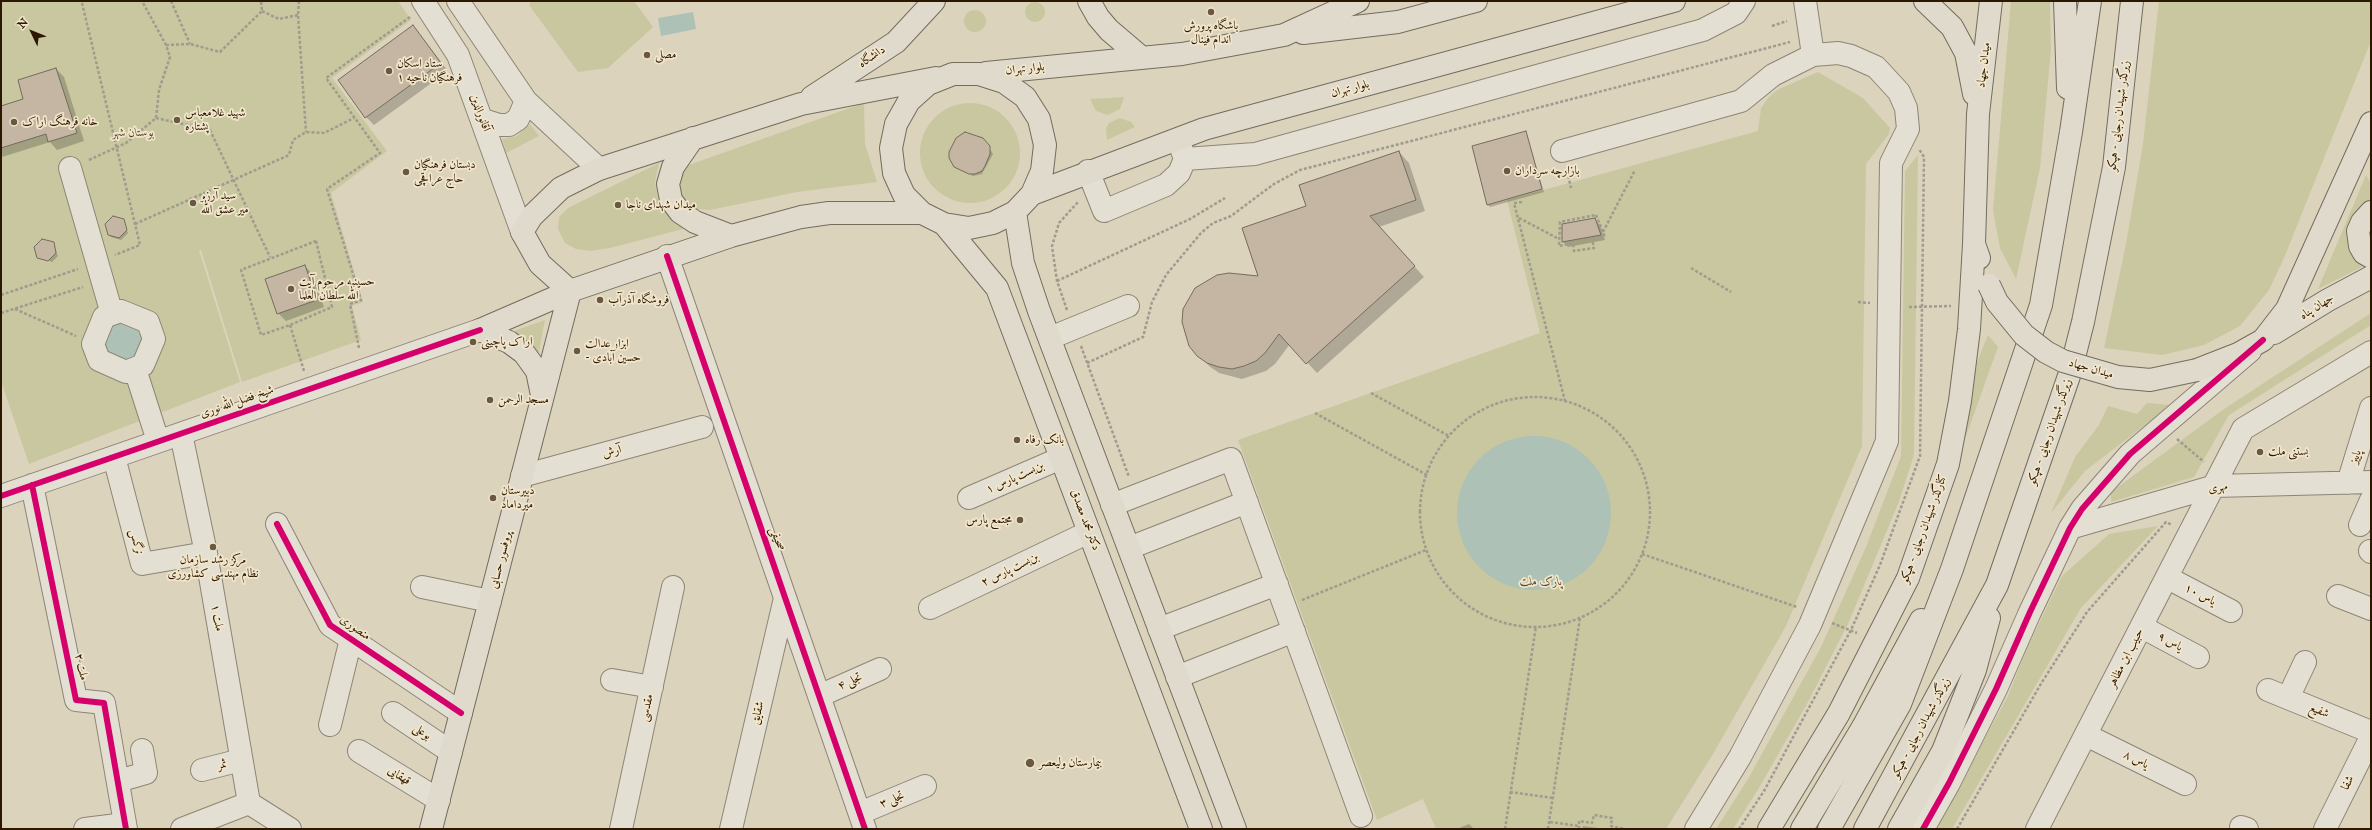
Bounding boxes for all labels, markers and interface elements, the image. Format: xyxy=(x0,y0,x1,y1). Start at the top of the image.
marker: باشگاه پرورش اندام فینال xyxy=(1206,7,1216,17)
north arrow xyxy=(12,12,52,52)
text: N xyxy=(15,16,31,31)
place label: باشگاه پرورش اندام فینال xyxy=(1184,19,1238,47)
street label: میدان جهاد xyxy=(1974,41,1994,89)
street label: دانشگاه xyxy=(856,43,888,71)
place label: مصلی xyxy=(655,48,676,62)
marker: مصلی xyxy=(642,50,652,60)
place label: ستاد اسکان فرهنگیان ناحیه ۱ xyxy=(397,57,462,85)
street label: بلوار تهران xyxy=(1005,60,1045,78)
street label: زیرگذر شهیدان رجایی - هپکو xyxy=(2105,60,2133,172)
marker: ستاد اسکان فرهنگیان ناحیه ۱ xyxy=(384,66,394,76)
street label: بلوار تهران xyxy=(1329,77,1371,101)
street label: آقانورالدین xyxy=(467,92,493,134)
place label: شهید غلامعباس پشتاره xyxy=(185,106,245,134)
place label: خانه فرهنگ اراک xyxy=(22,115,98,129)
marker: شهید غلامعباس پشتاره xyxy=(172,115,182,125)
marker: خانه فرهنگ اراک xyxy=(9,117,19,127)
park label: بوستان شهر xyxy=(112,126,154,140)
place label: دبستان فرهنگیان حاج عراقچی xyxy=(414,158,476,186)
place label: بازارچه سرداران xyxy=(1515,164,1580,178)
marker: بازارچه سرداران xyxy=(1502,166,1512,176)
marker: دبستان فرهنگیان حاج عراقچی xyxy=(401,167,411,177)
place label: سید آرزو میر عشق الله xyxy=(201,189,249,217)
marker: سید آرزو میر عشق الله xyxy=(188,198,198,208)
place label: میدان شهدای ناجا xyxy=(626,198,696,212)
marker: میدان شهدای ناجا xyxy=(613,200,623,210)
place label: حسینیه مرحوم آیت الله سلطان العلما xyxy=(299,275,375,303)
marker: حسینیه مرحوم آیت الله سلطان العلما xyxy=(286,284,296,294)
street label: جهان پناه xyxy=(2297,291,2337,323)
place label: فروشگاه آذرآب xyxy=(608,293,669,307)
marker: فروشگاه آذرآب xyxy=(595,295,605,305)
place label: اراک پاچینی xyxy=(481,335,533,349)
marker: اراک پاچینی xyxy=(468,337,478,347)
place label: ابزار عدالت - حسین آبادی xyxy=(585,337,641,365)
marker: ابزار عدالت - حسین آبادی xyxy=(572,346,582,356)
street label: میدان جهاد xyxy=(2067,356,2115,382)
street label: زیرگذر شهیدان رجایی - هپکو xyxy=(2025,377,2075,487)
street label: شیخ فضل الله نوری xyxy=(198,383,276,421)
place label: مسجد الرحمن xyxy=(498,393,549,407)
marker: مسجد الرحمن xyxy=(485,395,495,405)
place label: بانک رفاه xyxy=(1025,433,1064,447)
marker: بانک رفاه xyxy=(1012,435,1022,445)
street label: آرش xyxy=(601,443,623,461)
place label: بستنی ملت xyxy=(2268,445,2308,459)
marker: بستنی ملت xyxy=(2255,447,2265,457)
street label: پاییز xyxy=(2347,448,2365,466)
street label: بن‌بست پارس ۱ xyxy=(984,459,1046,497)
street label: کنارگذر شهیدان رجایی - هپکو xyxy=(1898,473,1950,585)
street label: مهری xyxy=(2207,480,2229,496)
place label: دبیرستان میرداماد xyxy=(501,484,535,512)
street label: دکتر محمد مصدق xyxy=(1067,487,1103,553)
marker: دبیرستان میرداماد xyxy=(488,493,498,503)
place label: مجتمع پارس xyxy=(966,513,1012,527)
marker: مجتمع پارس xyxy=(1015,515,1025,525)
street label: صحیفی xyxy=(766,525,788,553)
street label: نرگس xyxy=(126,528,146,556)
street label: پروفسور حسابی xyxy=(487,530,515,590)
marker: مرکز رشد سازمان نظام مهندسی کشاورزی xyxy=(208,542,218,552)
street label: بن‌بست پارس ۲ xyxy=(979,550,1041,590)
place label: مرکز رشد سازمان نظام مهندسی کشاورزی xyxy=(167,553,259,581)
park label: پارک ملت xyxy=(1520,575,1562,589)
street label: یاس ۱۰ xyxy=(2182,581,2218,609)
street label: ملت ۱ xyxy=(208,603,226,633)
street label: منصوری xyxy=(337,612,373,644)
street label: حبیب ابن مظاهر xyxy=(2105,626,2147,690)
street label: یاس ۹ xyxy=(2155,629,2185,655)
street label: ملت ۲ xyxy=(71,652,91,682)
street label: تجلی ۴ xyxy=(836,670,864,694)
street label: زیرگذر شهیدان رجایی - هپکو xyxy=(1888,675,1954,781)
street label: مقدسی xyxy=(637,693,657,723)
street label: شقایق xyxy=(748,700,768,726)
street label: شفیع xyxy=(2307,701,2331,721)
street label: بوعلی xyxy=(410,721,434,743)
street label: یاس ۸ xyxy=(2121,748,2151,772)
place label: بیمارستان ولیعصر xyxy=(1039,756,1102,770)
street label: ثمر xyxy=(216,757,228,773)
marker: بیمارستان ولیعصر xyxy=(1024,757,1036,769)
street label: قهقایی xyxy=(385,763,413,789)
street label: شفا xyxy=(2338,774,2358,792)
street label: تجلی ۳ xyxy=(878,789,906,811)

